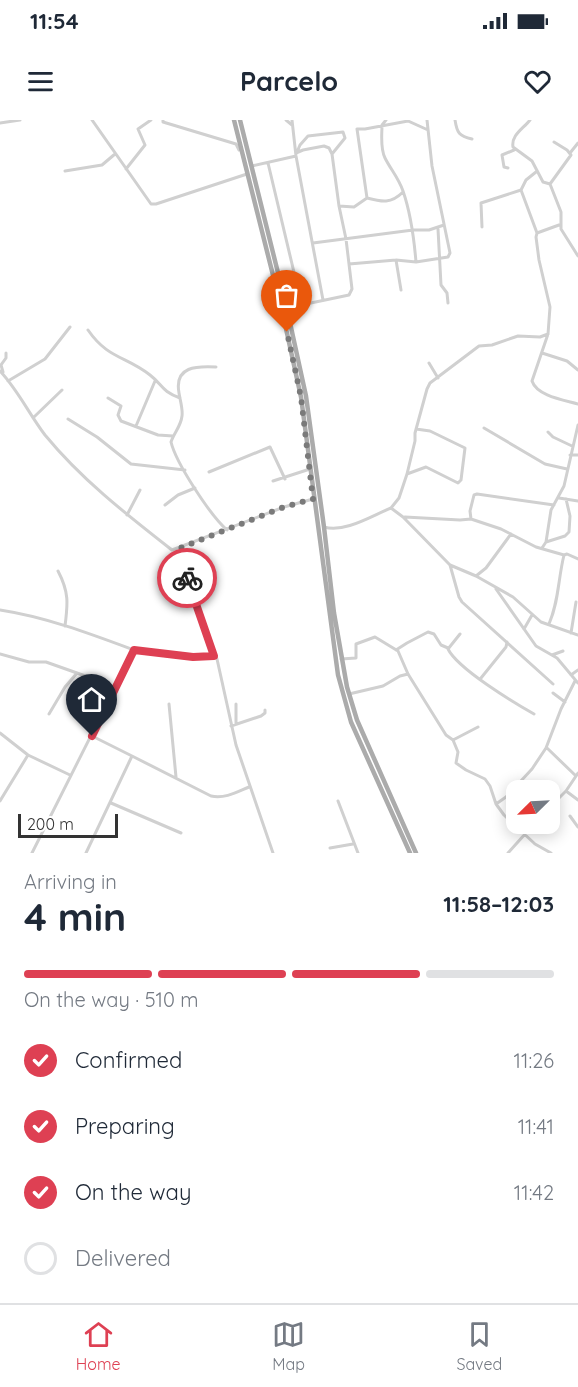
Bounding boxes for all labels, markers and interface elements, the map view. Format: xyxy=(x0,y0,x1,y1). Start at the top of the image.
text: 11:54 xyxy=(30,7,79,35)
text: Parcelo xyxy=(240,64,338,98)
icon: menu xyxy=(24,65,57,98)
icon: heart xyxy=(521,65,554,98)
pin xyxy=(261,270,312,332)
icon: bag xyxy=(270,279,303,312)
courier xyxy=(157,548,217,608)
icon: bike xyxy=(171,562,204,595)
pin xyxy=(66,674,117,736)
icon: home xyxy=(75,683,108,716)
north arrow xyxy=(506,780,560,834)
map controls xyxy=(506,780,560,834)
scale bar xyxy=(18,811,118,838)
text: 200 m xyxy=(27,814,74,834)
text: Arriving in xyxy=(24,869,117,894)
text: 11:58–12:03 xyxy=(443,890,554,918)
text: 4 min xyxy=(24,892,126,941)
text: On the way · 510 m xyxy=(24,987,199,1012)
icon: check xyxy=(24,1044,57,1077)
text: Confirmed xyxy=(75,1046,182,1074)
text: 11:26 xyxy=(514,1048,554,1073)
icon: check xyxy=(24,1110,57,1143)
text: Preparing xyxy=(75,1112,175,1140)
text: 11:41 xyxy=(518,1114,554,1139)
icon: check xyxy=(24,1176,57,1209)
text: On the way xyxy=(75,1178,191,1206)
text: 11:42 xyxy=(514,1180,554,1205)
text: Delivered xyxy=(75,1244,171,1272)
tab: Home xyxy=(76,1318,121,1374)
tab: Map xyxy=(272,1318,305,1374)
tab: Saved xyxy=(457,1318,502,1374)

